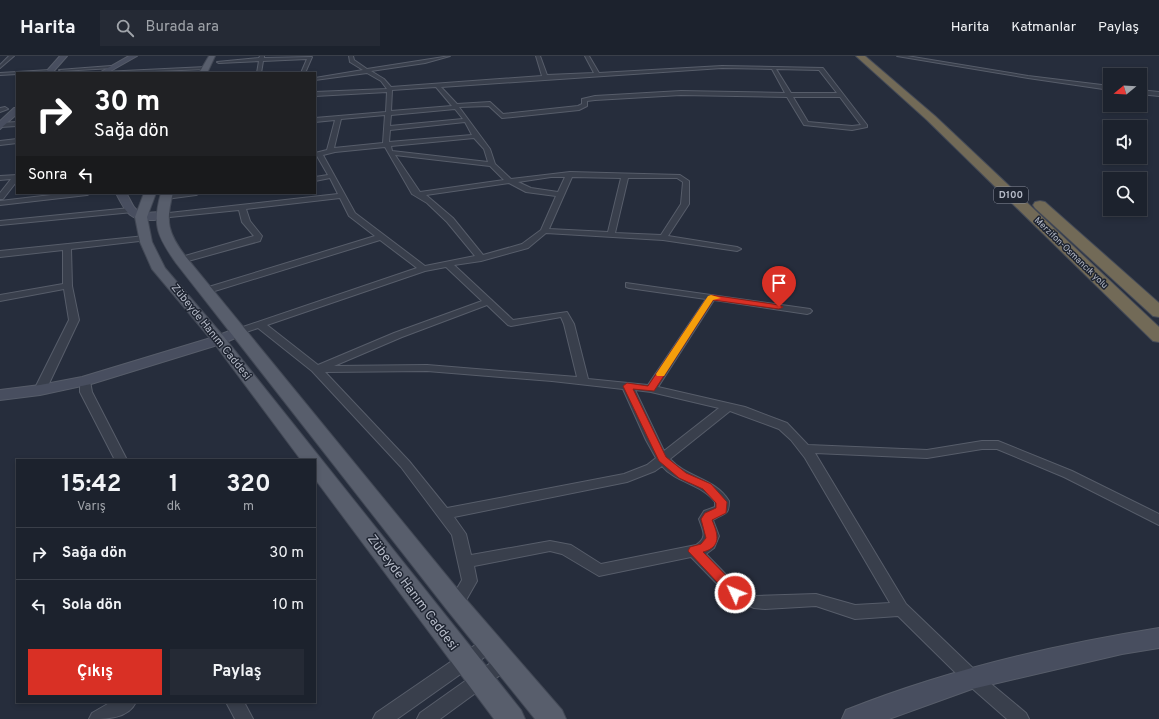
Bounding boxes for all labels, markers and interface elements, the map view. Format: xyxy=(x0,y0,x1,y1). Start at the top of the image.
search box xyxy=(100,10,380,46)
text: Harita xyxy=(20,16,76,40)
icon: search xyxy=(114,17,136,39)
text: Burada ara xyxy=(146,18,219,37)
text: Harita xyxy=(951,19,989,36)
text: Katmanlar xyxy=(1011,19,1076,36)
text: Paylaş xyxy=(1098,19,1139,36)
north arrow xyxy=(1103,68,1147,112)
map controls xyxy=(1103,68,1147,216)
text: 30 m xyxy=(94,85,160,121)
icon: right xyxy=(28,88,80,140)
text: Sağa dön xyxy=(94,120,169,143)
button: sound xyxy=(1103,120,1147,164)
icon: left xyxy=(75,164,97,186)
text: Sonra xyxy=(28,166,67,185)
button: search xyxy=(1103,172,1147,216)
road number: D100 xyxy=(994,187,1028,203)
street label: Merzifon-Osmancık yolu xyxy=(1032,215,1110,291)
pin xyxy=(762,266,796,307)
icon: arrive xyxy=(768,272,790,294)
street label: Zübeyde Hanım Caddesi xyxy=(168,281,254,383)
text: 15:42 xyxy=(61,470,122,500)
text: 1 xyxy=(169,470,179,500)
text: 320 xyxy=(226,470,271,500)
text: Varış xyxy=(77,499,106,515)
text: dk xyxy=(167,499,181,515)
text: m xyxy=(243,499,254,515)
street label: Zübeyde Hanım Caddesi xyxy=(363,532,461,654)
icon: right xyxy=(28,543,50,565)
text: Sağa dön xyxy=(62,544,127,563)
text: 30 m xyxy=(269,544,304,563)
position arrow xyxy=(714,572,756,614)
icon: left xyxy=(28,595,50,617)
text: Sola dön xyxy=(62,596,122,615)
text: 10 m xyxy=(273,596,304,615)
button: Çıkış xyxy=(28,649,162,695)
button: Paylaş xyxy=(170,649,304,695)

